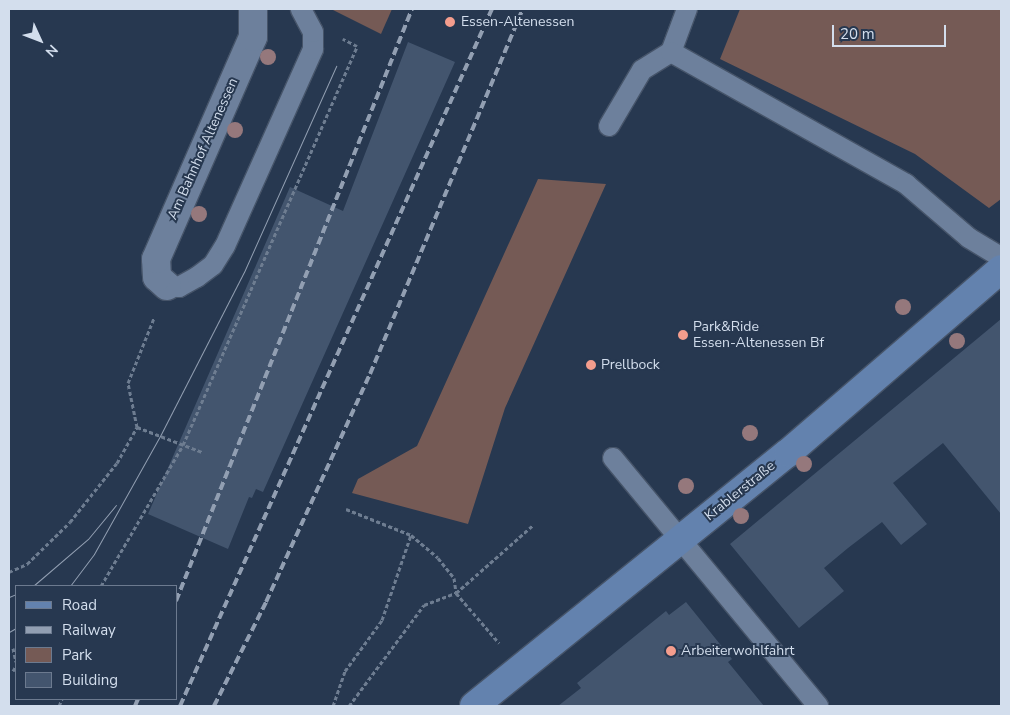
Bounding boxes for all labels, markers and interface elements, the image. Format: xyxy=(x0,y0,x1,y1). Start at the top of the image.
place label: Essen-Altenessen xyxy=(461,14,574,30)
north arrow xyxy=(15,15,65,65)
marker: Essen-Altenessen xyxy=(443,15,457,29)
scale bar xyxy=(835,15,949,47)
text: 20 m xyxy=(840,24,875,44)
text: N xyxy=(41,40,62,61)
street label: Am Bahnhof Altenessen xyxy=(164,76,242,222)
place label: Park&Ride Essen-Altenessen Bf xyxy=(693,319,824,352)
marker: Park&Ride Essen-Altenessen Bf xyxy=(677,329,689,341)
place label: Prellbock xyxy=(601,357,660,373)
marker: Prellbock xyxy=(585,359,597,371)
street label: Krablerstraße xyxy=(701,457,779,525)
legend xyxy=(15,585,178,700)
text: Road xyxy=(62,595,97,615)
text: Railway xyxy=(62,620,116,640)
place label: Arbeiterwohlfahrt xyxy=(681,643,794,659)
text: Park xyxy=(62,645,92,665)
marker: Arbeiterwohlfahrt xyxy=(665,645,677,657)
text: Building xyxy=(62,670,118,690)

